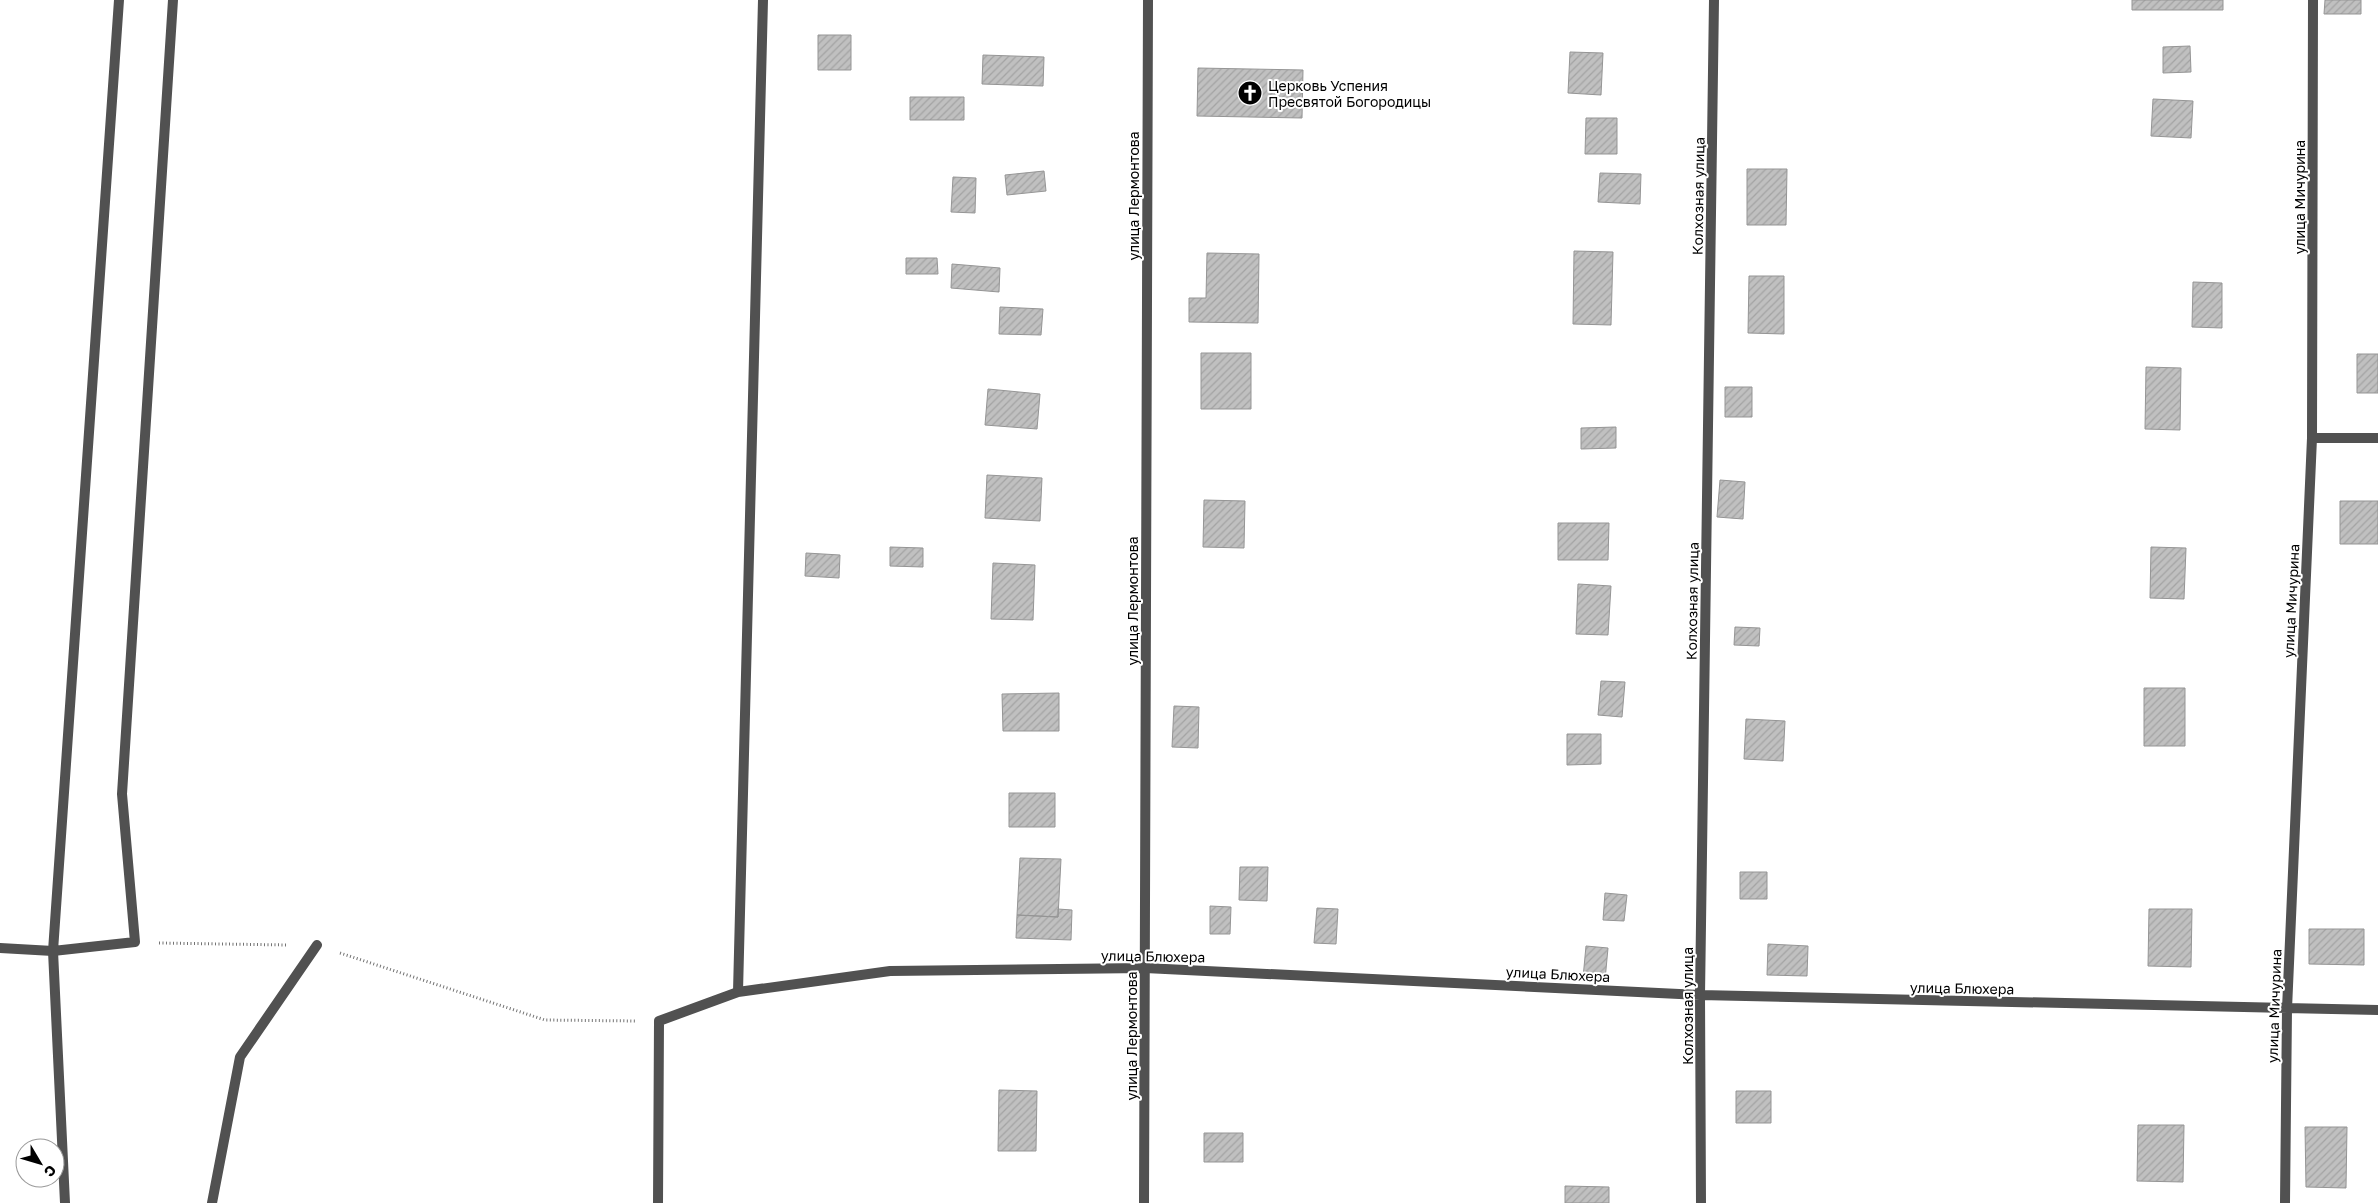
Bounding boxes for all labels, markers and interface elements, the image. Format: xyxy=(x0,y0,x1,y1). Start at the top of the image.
place label: Церковь Успения Пресвятой Богородицы xyxy=(1268,77,1431,110)
church icon: Церковь Успения Пресвятой Богородицы xyxy=(1237,80,1263,106)
street label: улица Лермонтова xyxy=(1125,131,1142,261)
street label: Колхозная улица xyxy=(1688,137,1708,255)
street label: улица Мичурина xyxy=(2291,140,2308,254)
street label: улица Лермонтова xyxy=(1124,536,1141,666)
street label: Колхозная улица xyxy=(1682,542,1702,660)
street label: улица Мичурина xyxy=(2280,543,2302,659)
street label: улица Блюхера xyxy=(1101,947,1205,965)
street label: Колхозная улица xyxy=(1679,947,1696,1065)
street label: улица Мичурина xyxy=(2264,949,2284,1063)
street label: улица Блюхера xyxy=(1505,963,1611,985)
street label: улица Лермонтова xyxy=(1123,971,1140,1101)
street label: улица Блюхера xyxy=(1910,979,2014,997)
north arrow xyxy=(15,1138,65,1188)
text: С xyxy=(41,1162,60,1181)

